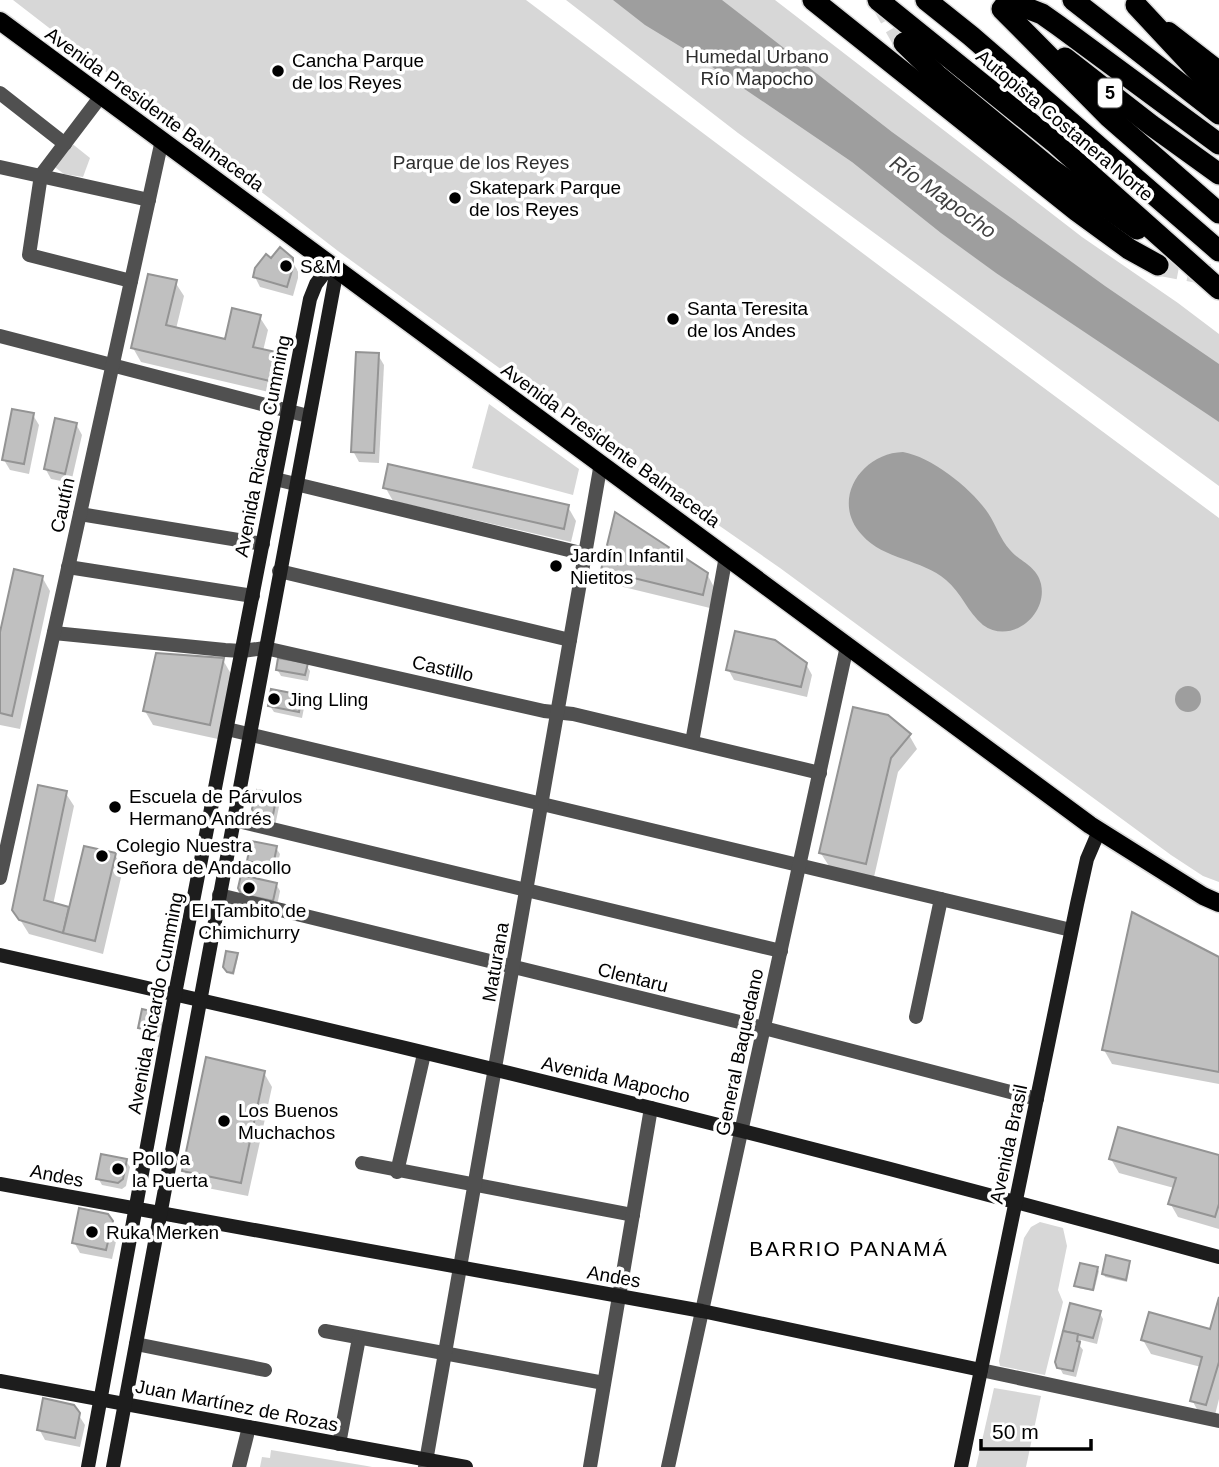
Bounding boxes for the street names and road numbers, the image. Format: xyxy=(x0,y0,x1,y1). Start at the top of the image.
street label: Avenida Presidente Balmaceda xyxy=(41,23,268,196)
street label: Autopista Costanera Norte xyxy=(972,45,1157,205)
road number: 5 xyxy=(1098,78,1122,108)
street label: Avenida Ricardo Cumming xyxy=(231,333,294,559)
street label: Avenida Presidente Balmaceda xyxy=(497,359,724,532)
street label: Cautín xyxy=(46,476,79,535)
street label: Castillo xyxy=(410,651,476,686)
street label: Avenida Ricardo Cumming xyxy=(124,890,187,1116)
street label: Maturana xyxy=(478,920,513,1003)
street label: Clentaru xyxy=(595,959,670,996)
street label: General Baquedano xyxy=(712,967,767,1137)
street label: Avenida Mapocho xyxy=(540,1052,692,1107)
street label: Avenida Brasil xyxy=(986,1083,1031,1206)
street label: Andes xyxy=(28,1160,85,1191)
street label: Andes xyxy=(586,1261,642,1292)
street label: Juan Martínez de Rozas xyxy=(134,1376,340,1435)

